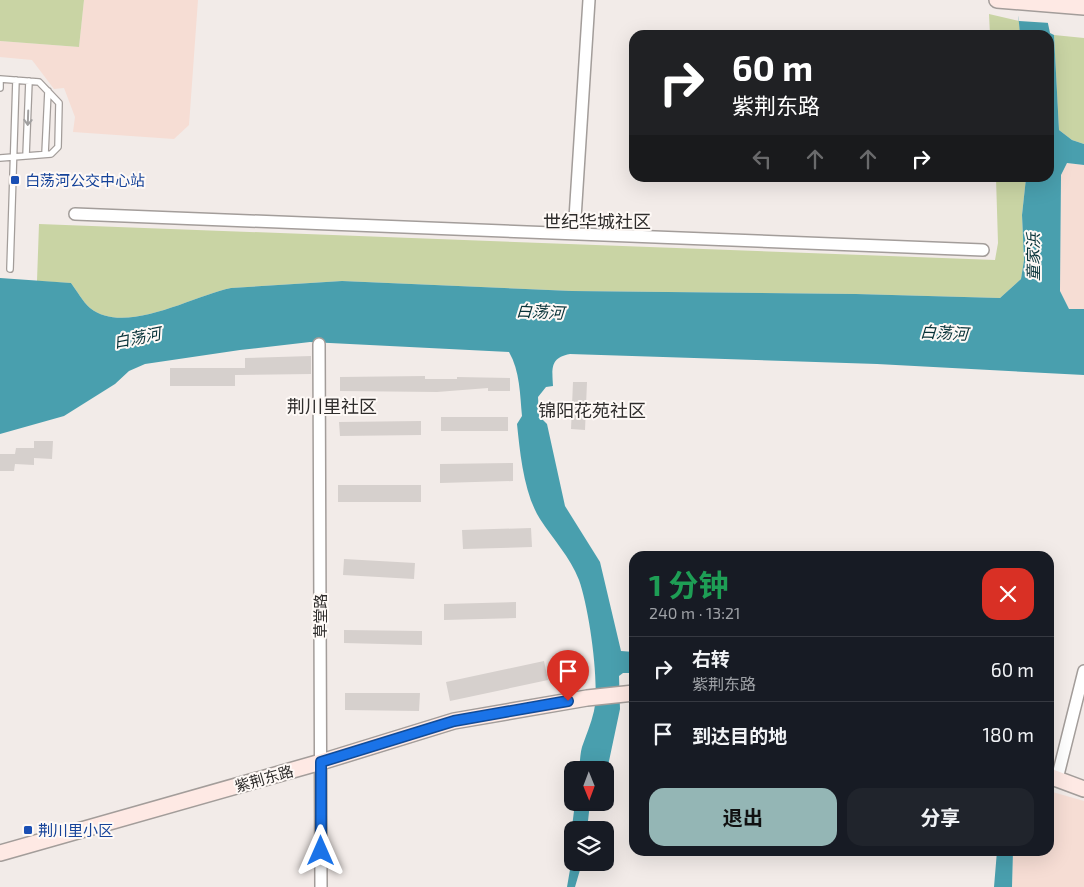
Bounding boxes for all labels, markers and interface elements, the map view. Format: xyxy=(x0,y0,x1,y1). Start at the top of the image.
text: 60 m xyxy=(732,46,813,88)
icon: right xyxy=(649,50,714,115)
text: 紫荆东路 xyxy=(732,92,820,118)
one-way arrow xyxy=(23,110,33,126)
icon: left xyxy=(748,145,776,173)
icon: ahead xyxy=(801,145,829,173)
icon: ahead xyxy=(854,145,882,173)
icon: right xyxy=(907,145,935,173)
place label: 白荡河公交中心站 xyxy=(25,171,145,189)
marker: 白荡河公交中心站 xyxy=(9,174,21,186)
district label: 世纪华城社区 xyxy=(543,210,651,232)
water label: 童家浜 xyxy=(1023,231,1042,281)
water label: 白荡河 xyxy=(516,300,567,322)
water label: 白荡河 xyxy=(920,321,971,343)
water label: 白荡河 xyxy=(112,323,165,351)
district label: 荆川里社区 xyxy=(287,395,377,417)
district label: 锦阳花苑社区 xyxy=(538,399,646,421)
text: 1 分钟 xyxy=(649,566,728,602)
button: close xyxy=(982,568,1034,620)
street label: 草堂路 xyxy=(311,593,329,639)
text: 240 m · 13:21 xyxy=(649,603,740,622)
text: 右转 xyxy=(692,647,730,670)
pin xyxy=(547,650,589,701)
icon: right xyxy=(649,655,677,683)
icon: arrive xyxy=(554,657,582,685)
text: 60 m xyxy=(991,658,1034,681)
text: 紫荆东路 xyxy=(692,674,756,693)
icon: arrive xyxy=(649,720,677,748)
text: 180 m xyxy=(983,723,1034,746)
text: 到达目的地 xyxy=(692,724,787,747)
street label: 紫荆东路 xyxy=(233,761,295,795)
north arrow xyxy=(564,761,614,811)
map controls xyxy=(564,761,614,871)
button: 退出 xyxy=(649,788,837,846)
button: 分享 xyxy=(847,788,1034,846)
place label: 荆川里小区 xyxy=(38,821,113,839)
button: layers xyxy=(564,821,614,871)
marker: 荆川里小区 xyxy=(22,824,34,836)
position arrow xyxy=(294,824,346,876)

